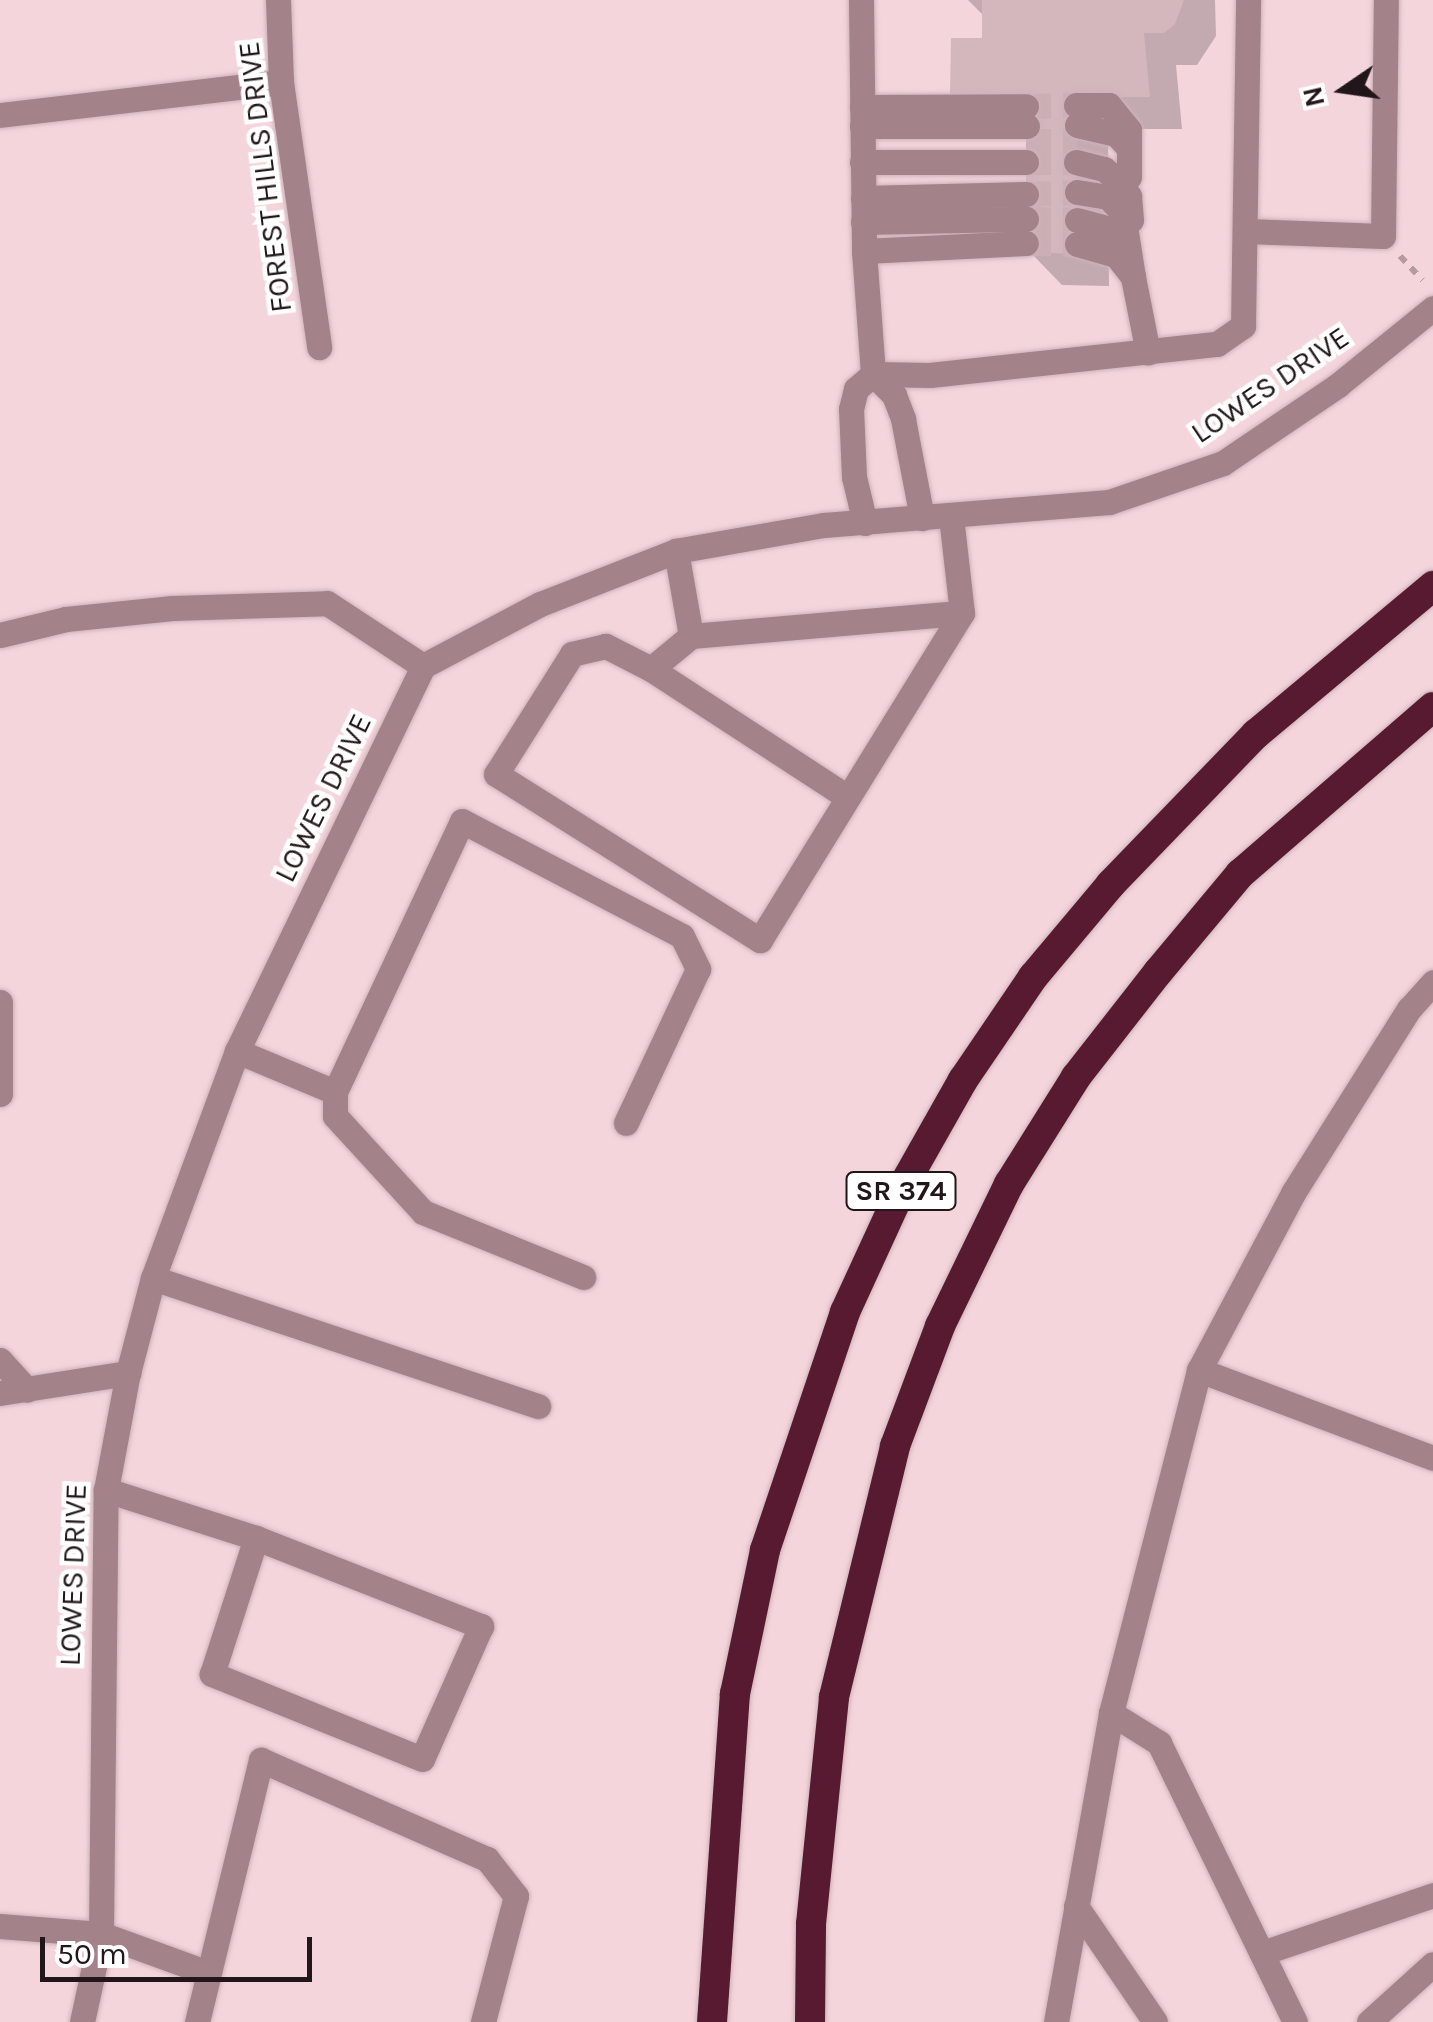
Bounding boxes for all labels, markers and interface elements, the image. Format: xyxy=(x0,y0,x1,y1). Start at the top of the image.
street label: FOREST HILLS DRIVE xyxy=(231,39,299,315)
north arrow xyxy=(1293,40,1393,140)
text: N xyxy=(1295,83,1332,110)
street label: LOWES DRIVE xyxy=(1184,319,1356,451)
street label: LOWES DRIVE xyxy=(267,708,379,888)
road number: SR 374 xyxy=(844,1168,958,1214)
street label: LOWES DRIVE xyxy=(52,1483,94,1667)
scale bar xyxy=(45,1917,318,1979)
text: 50 m xyxy=(57,1936,127,1972)

